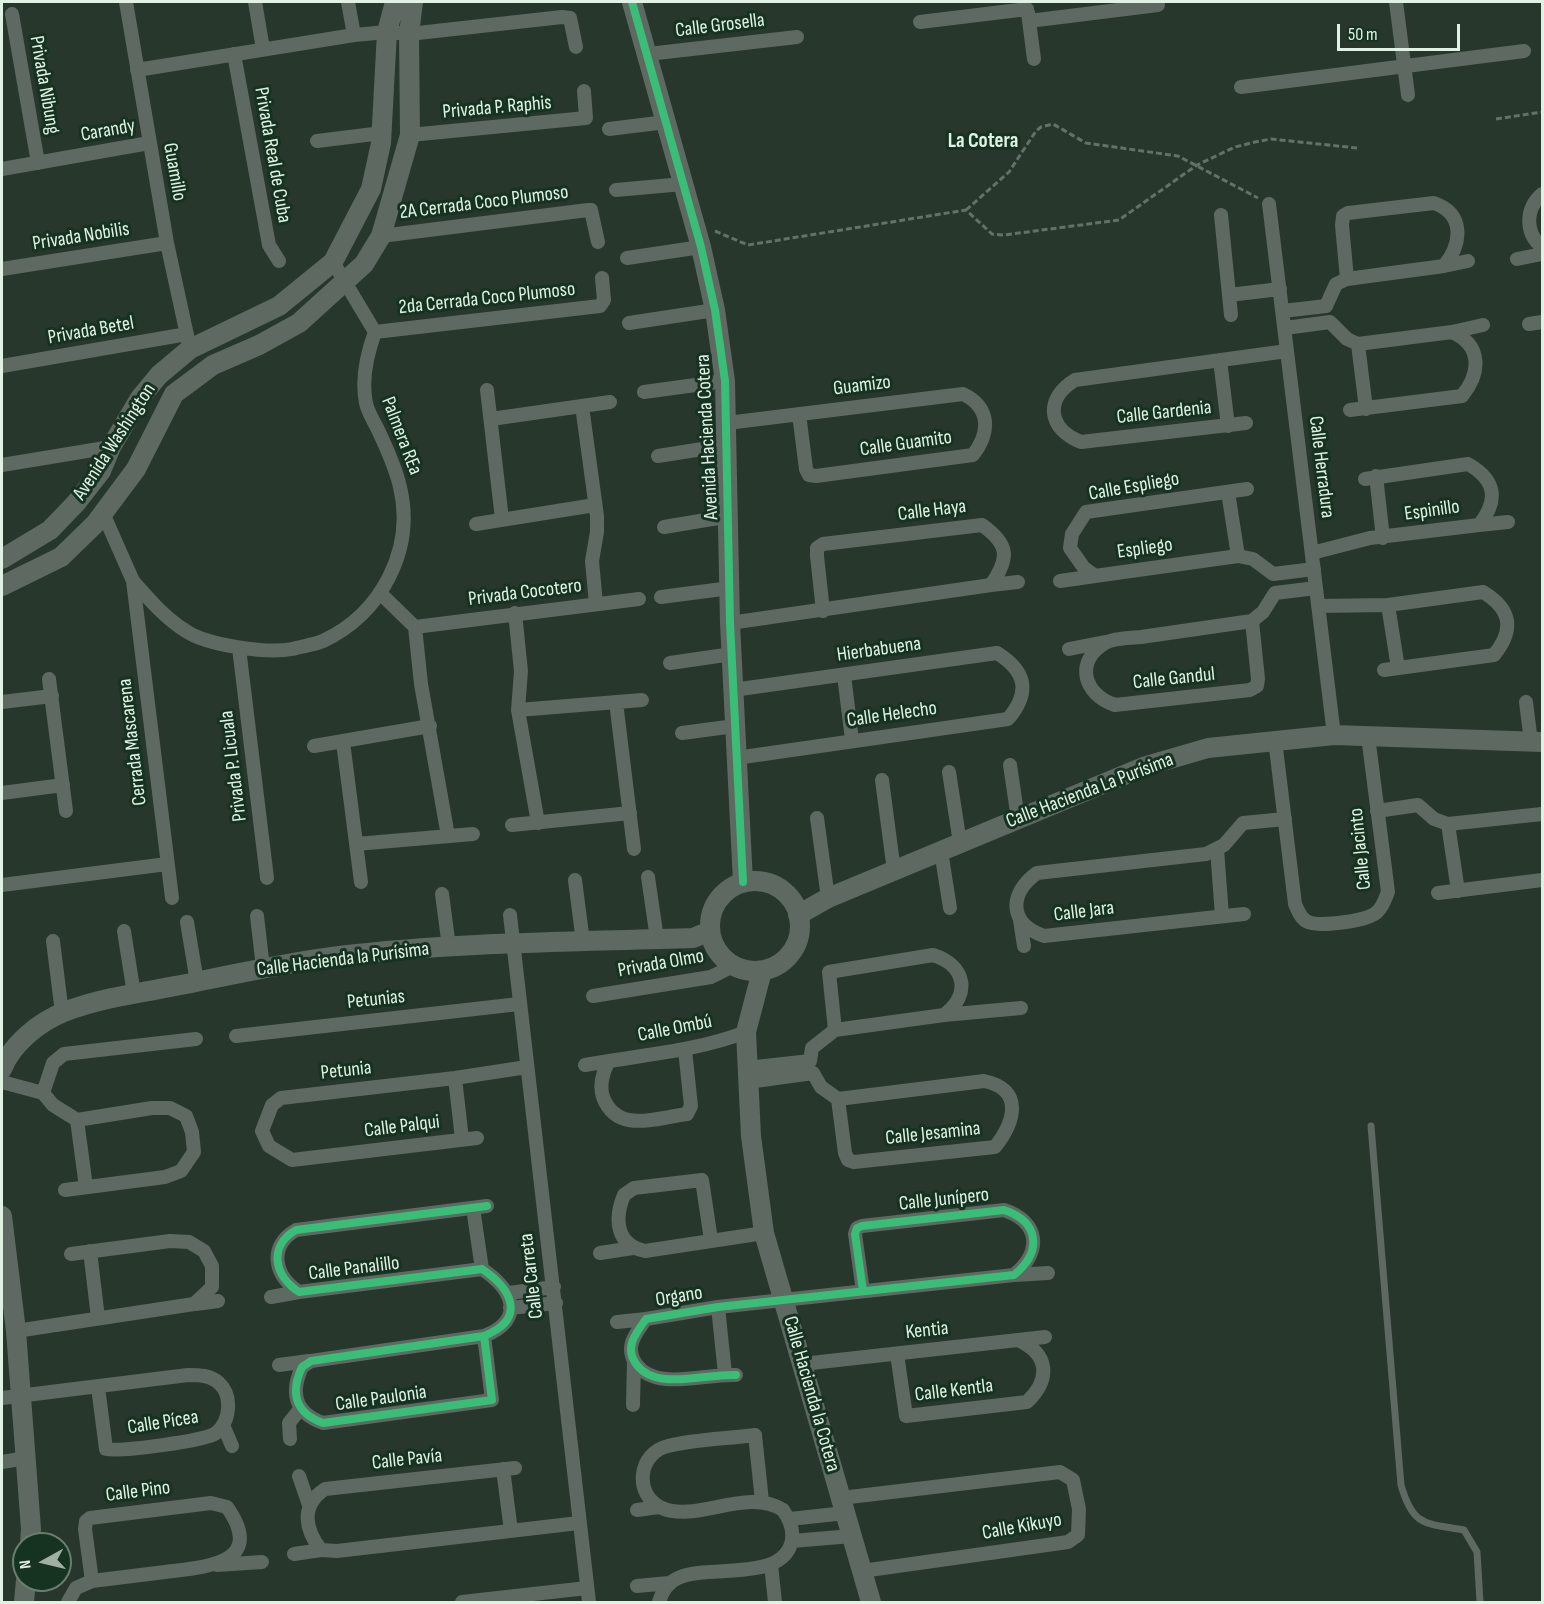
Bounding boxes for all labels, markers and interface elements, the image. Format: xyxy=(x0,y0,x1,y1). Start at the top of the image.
street label: Calle Grosella xyxy=(674,9,766,43)
scale bar xyxy=(1340,12,1463,50)
text: 50 m xyxy=(1348,24,1378,45)
street label: Privada Nibung xyxy=(24,34,64,136)
street label: Privada Real de Cuba xyxy=(248,85,296,225)
street label: Privada P. Raphis xyxy=(442,91,552,125)
street label: Carandy xyxy=(79,114,137,148)
district label: La Cotera xyxy=(948,129,1018,155)
street label: Guamillo xyxy=(157,141,191,203)
street label: 2A Cerrada Coco Plumoso xyxy=(398,181,570,225)
street label: Privada Nobilis xyxy=(31,217,131,257)
street label: 2da Cerrada Coco Plumoso xyxy=(398,278,576,320)
street label: Privada Betel xyxy=(46,312,136,350)
street label: Avenida Hacienda Cotera xyxy=(692,354,724,520)
street label: Guamizo xyxy=(832,371,892,401)
street label: Avenida Washington xyxy=(68,379,162,505)
street label: Palmera REa xyxy=(375,394,427,478)
street label: Calle Gardenia xyxy=(1115,396,1213,430)
street label: Calle Herradura xyxy=(1303,415,1339,519)
street label: Calle Guamito xyxy=(858,426,954,462)
street label: Calle Espliego xyxy=(1087,467,1181,507)
street label: Calle Haya xyxy=(897,495,967,527)
street label: Espinillo xyxy=(1403,495,1461,527)
street label: Espliego xyxy=(1116,533,1174,565)
street label: Privada Cocotero xyxy=(467,574,583,612)
street label: Hierbabuena xyxy=(835,632,923,668)
street label: Calle Gandul xyxy=(1132,663,1216,695)
street label: Cerrada Mascarena xyxy=(113,677,153,807)
street label: Calle Helecho xyxy=(846,697,938,733)
street label: Privada P. Licuala xyxy=(215,709,253,823)
street label: Calle Hacienda La Purísima xyxy=(1003,748,1177,834)
street label: Calle Jacinto xyxy=(1345,807,1377,891)
street label: Calle Jara xyxy=(1052,896,1116,928)
street label: Calle Hacienda la Purísima xyxy=(255,938,431,982)
street label: Privada Olmo xyxy=(616,945,706,983)
street label: Petunias xyxy=(346,985,406,1015)
street label: Calle Ombú xyxy=(636,1010,714,1048)
street label: Petunia xyxy=(319,1056,373,1086)
street label: Calle Palqui xyxy=(363,1110,441,1144)
street label: Calle Jesamina xyxy=(884,1117,982,1151)
street label: Calle Junípero xyxy=(898,1183,990,1217)
street label: Calle Carreta xyxy=(515,1232,549,1320)
street label: Calle Panalillo xyxy=(307,1252,401,1286)
street label: Organo xyxy=(654,1281,704,1313)
street label: Calle Hacienda la Cotera xyxy=(777,1313,845,1475)
street label: Kentia xyxy=(904,1317,950,1345)
street label: Calle Kentla xyxy=(913,1374,995,1408)
street label: Calle Paulonia xyxy=(334,1381,428,1417)
street label: Calle Pícea xyxy=(126,1406,200,1440)
street label: Calle Pavía xyxy=(371,1444,443,1476)
street label: Calle Pino xyxy=(104,1476,172,1508)
street label: Calle Kikuyo xyxy=(980,1508,1064,1546)
north arrow xyxy=(12,1532,72,1592)
text: N xyxy=(16,1559,36,1570)

